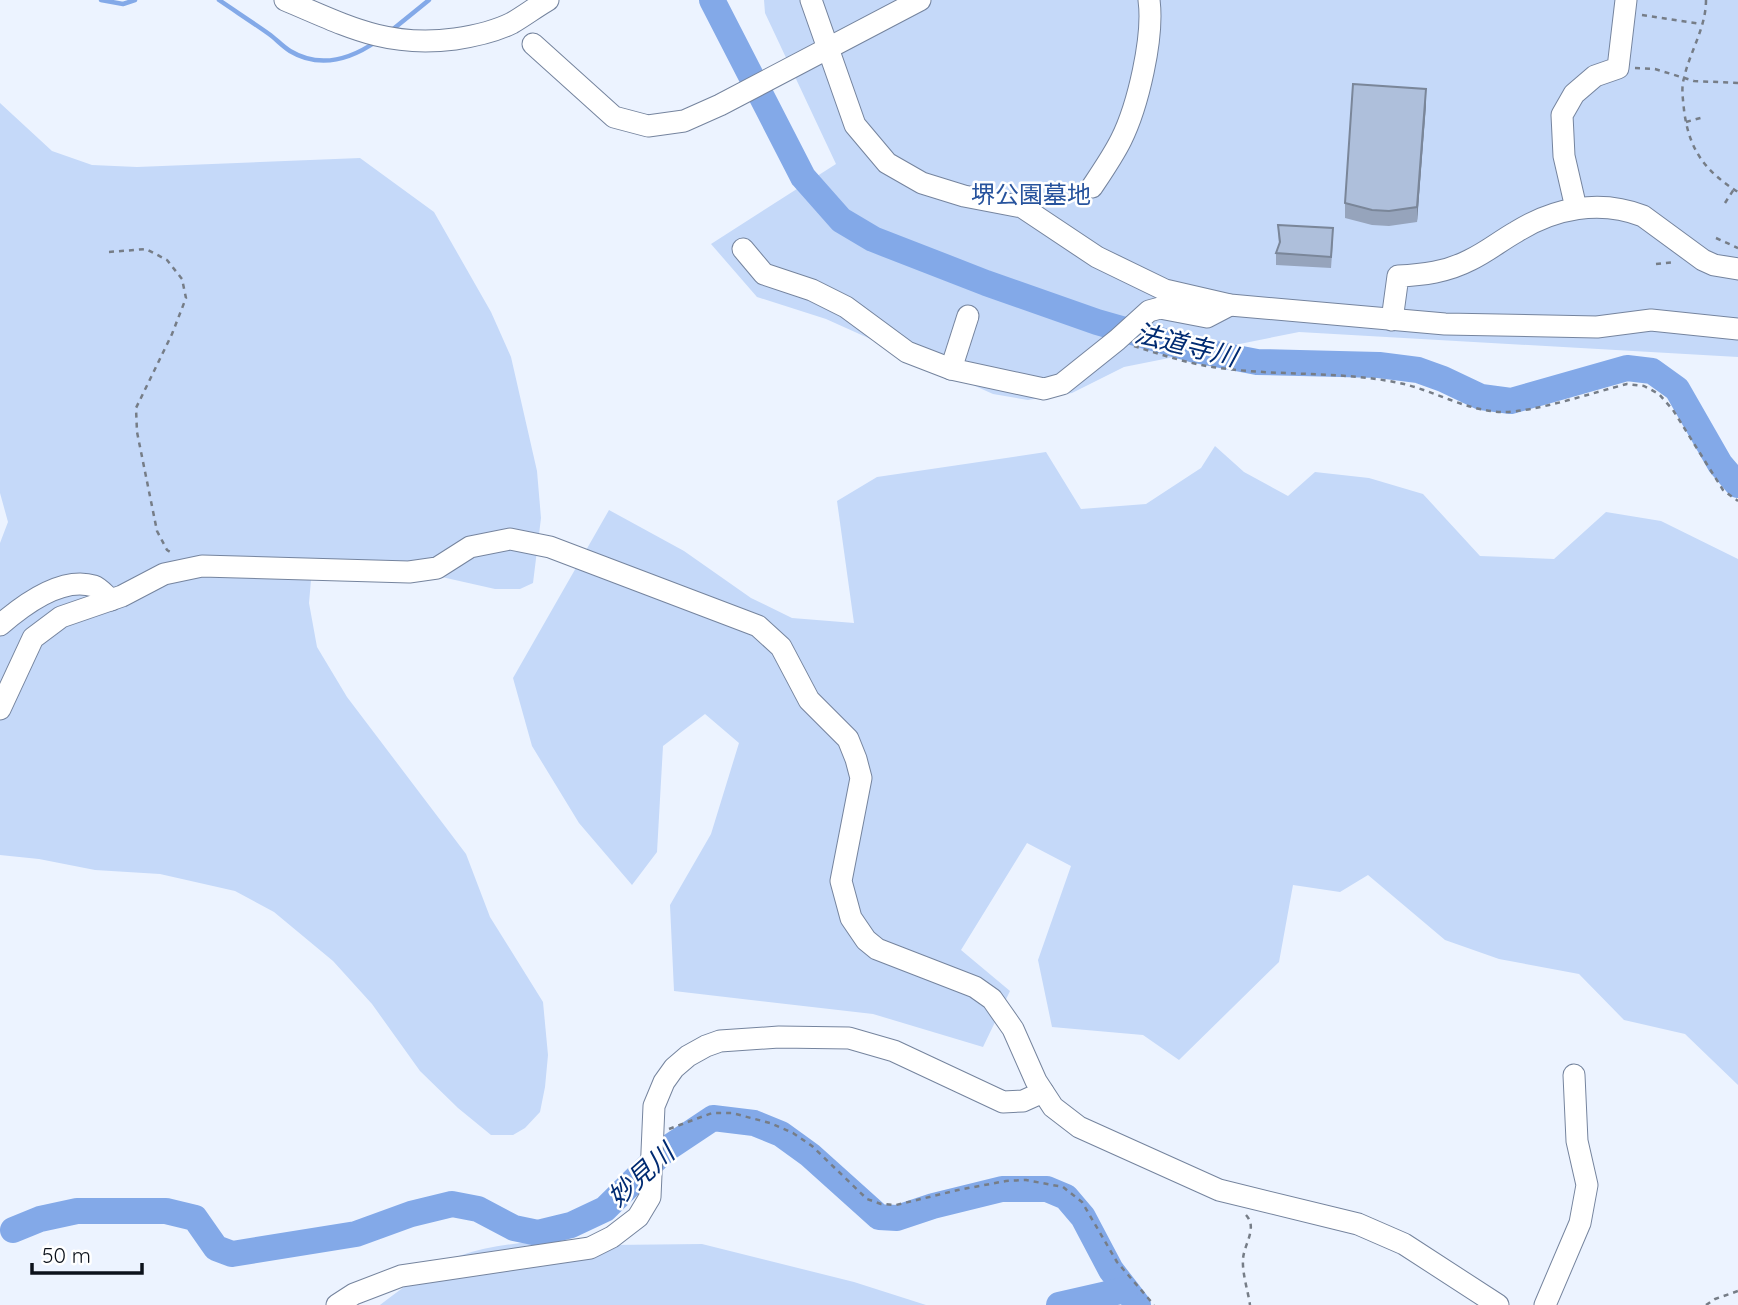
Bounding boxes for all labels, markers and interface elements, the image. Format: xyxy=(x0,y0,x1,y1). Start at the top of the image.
park label: 堺公園墓地 xyxy=(971,179,1091,209)
water label: 法道寺川 xyxy=(1132,316,1243,374)
water label: 妙見川 xyxy=(601,1134,683,1213)
scale bar xyxy=(32,1232,142,1276)
text: 50 m xyxy=(42,1242,91,1268)

